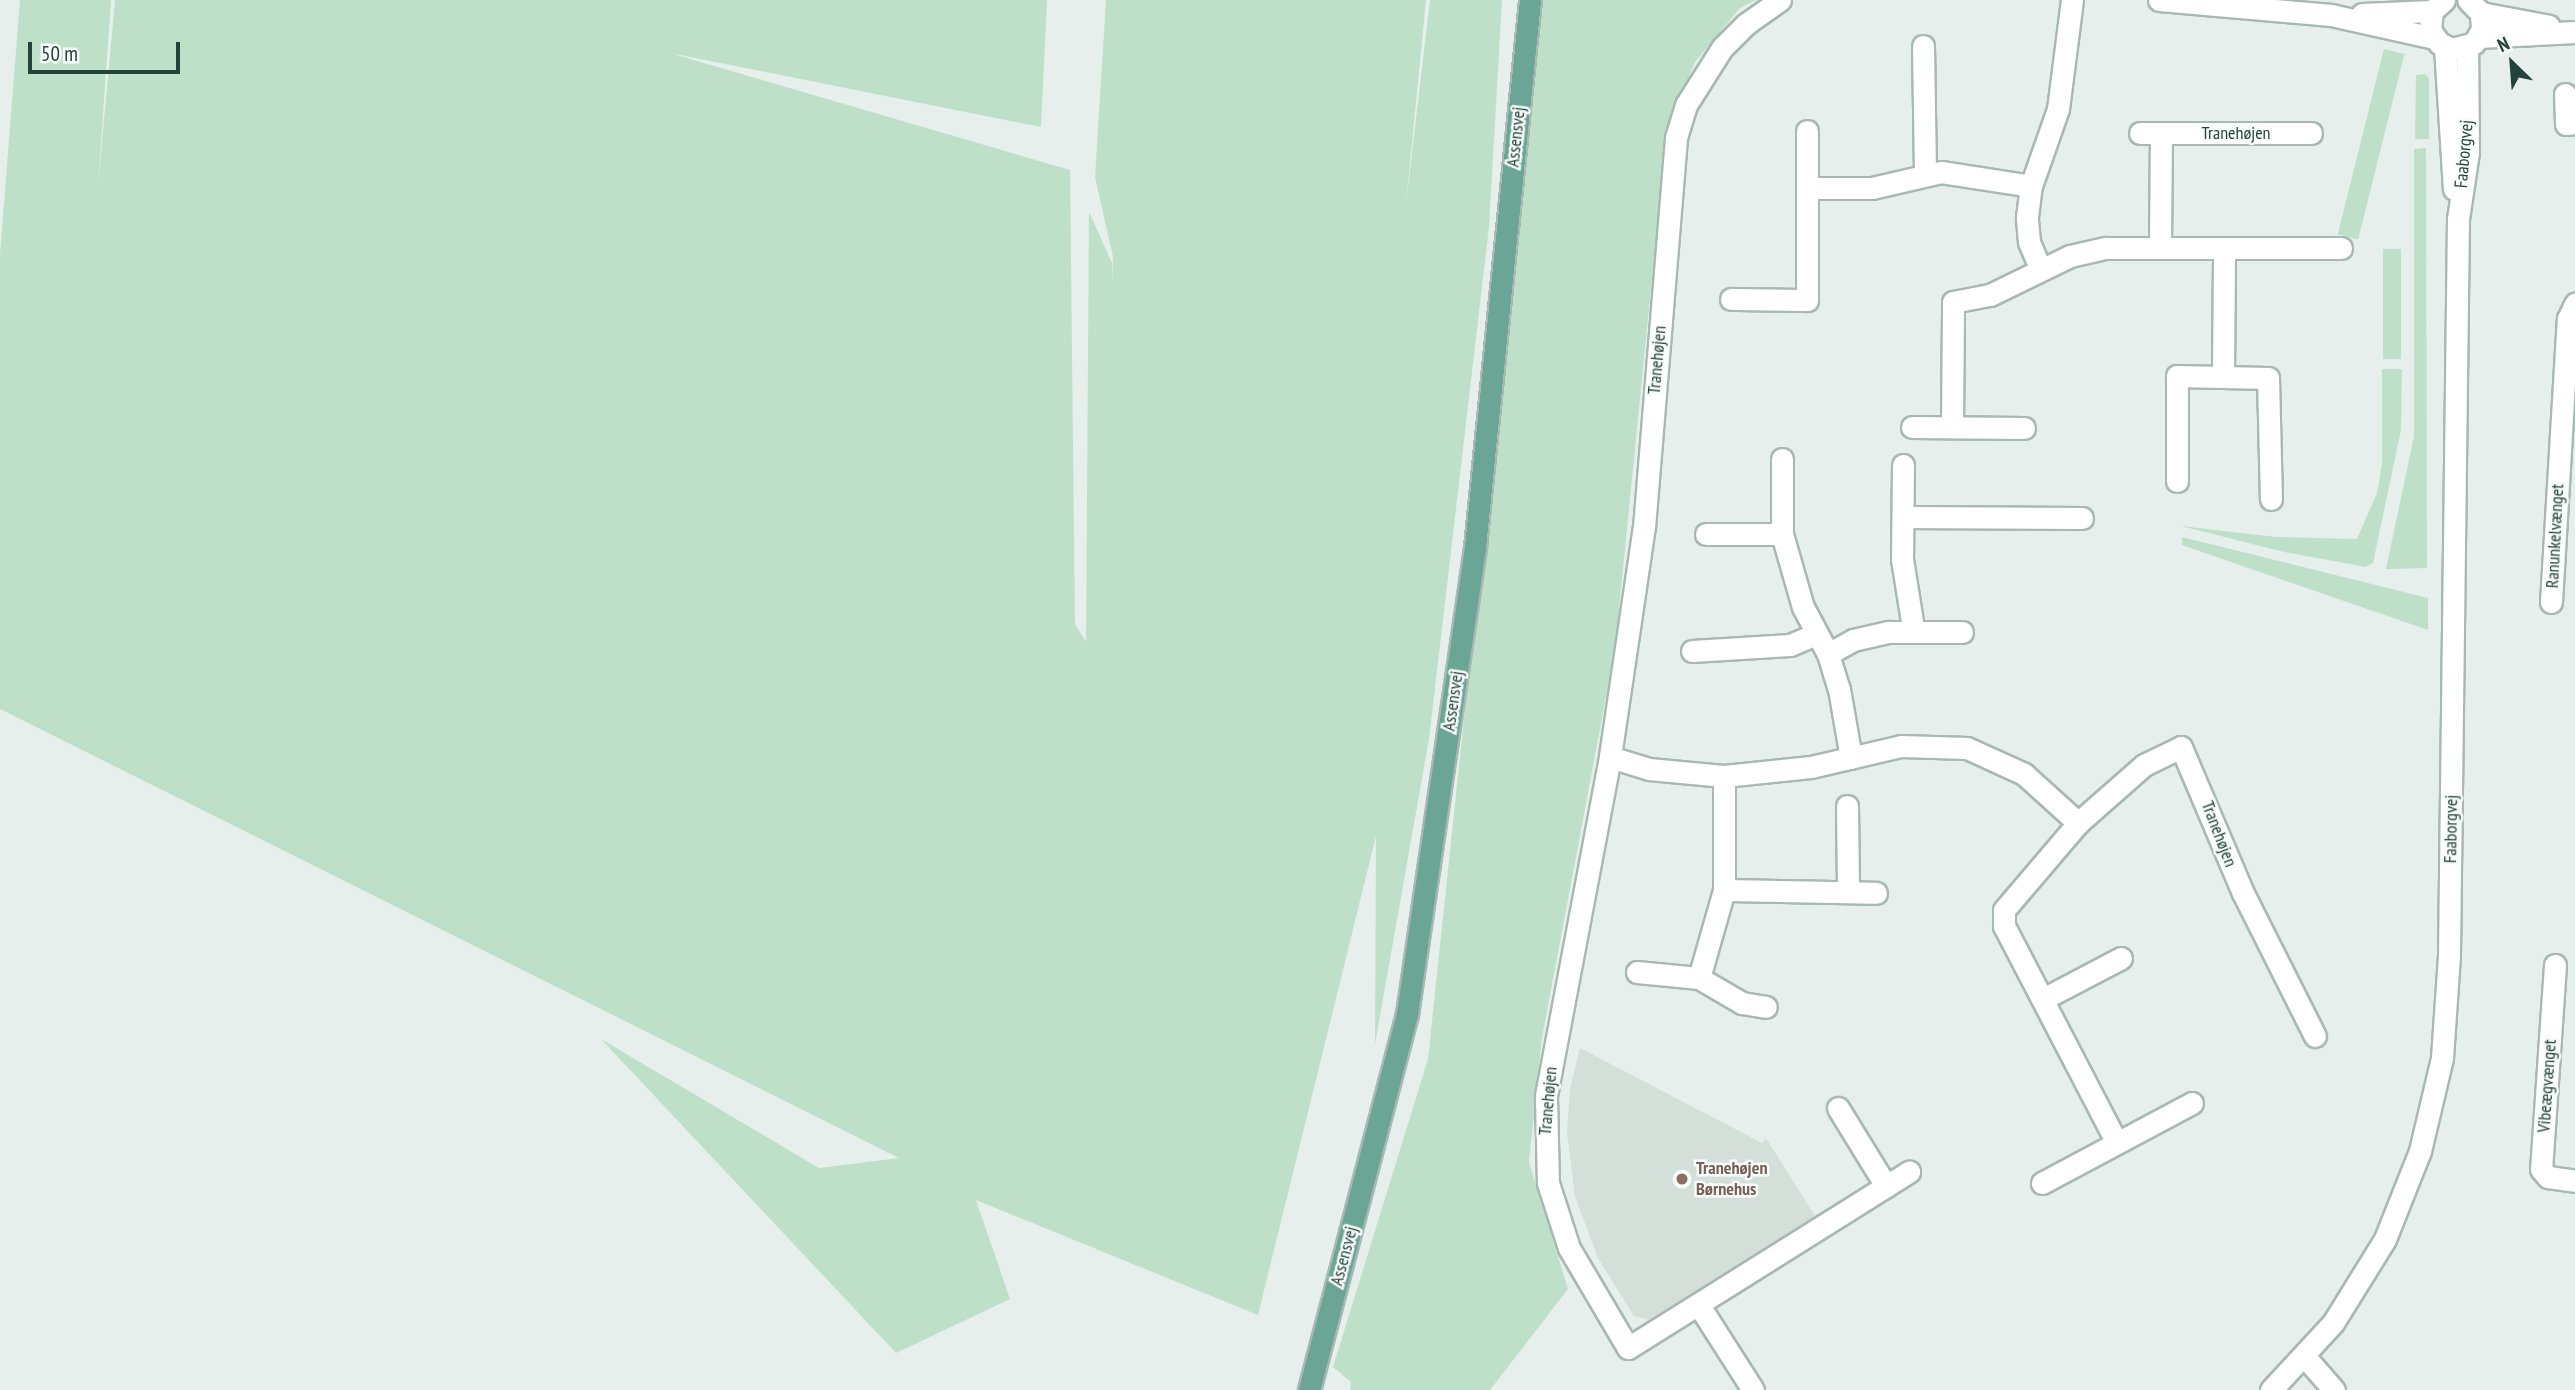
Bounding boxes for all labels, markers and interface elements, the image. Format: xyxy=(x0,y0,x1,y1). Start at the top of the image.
scale bar xyxy=(32,28,184,72)
north arrow xyxy=(2477,28,2547,98)
text: N xyxy=(2493,31,2513,57)
text: 50 m xyxy=(41,40,78,67)
street label: Assensvej xyxy=(1502,106,1530,168)
street label: Faaborgvej xyxy=(2450,119,2478,189)
street label: Tranehøjen xyxy=(2202,122,2270,144)
street label: Tranehøjen xyxy=(1643,325,1671,395)
street label: Ranunkelvænget xyxy=(2541,483,2569,589)
street label: Assensvej xyxy=(1438,670,1468,732)
street label: Faaborgvej xyxy=(2440,795,2462,863)
street label: Tranehøjen xyxy=(2197,798,2241,870)
street label: Vibeægvænget xyxy=(2533,1039,2561,1133)
street label: Tranehøjen xyxy=(1534,1066,1562,1136)
place label: Tranehøjen Børnehus xyxy=(1696,1158,1767,1200)
marker: Tranehøjen Børnehus xyxy=(1674,1171,1690,1187)
street label: Assensvej xyxy=(1326,1224,1362,1288)

